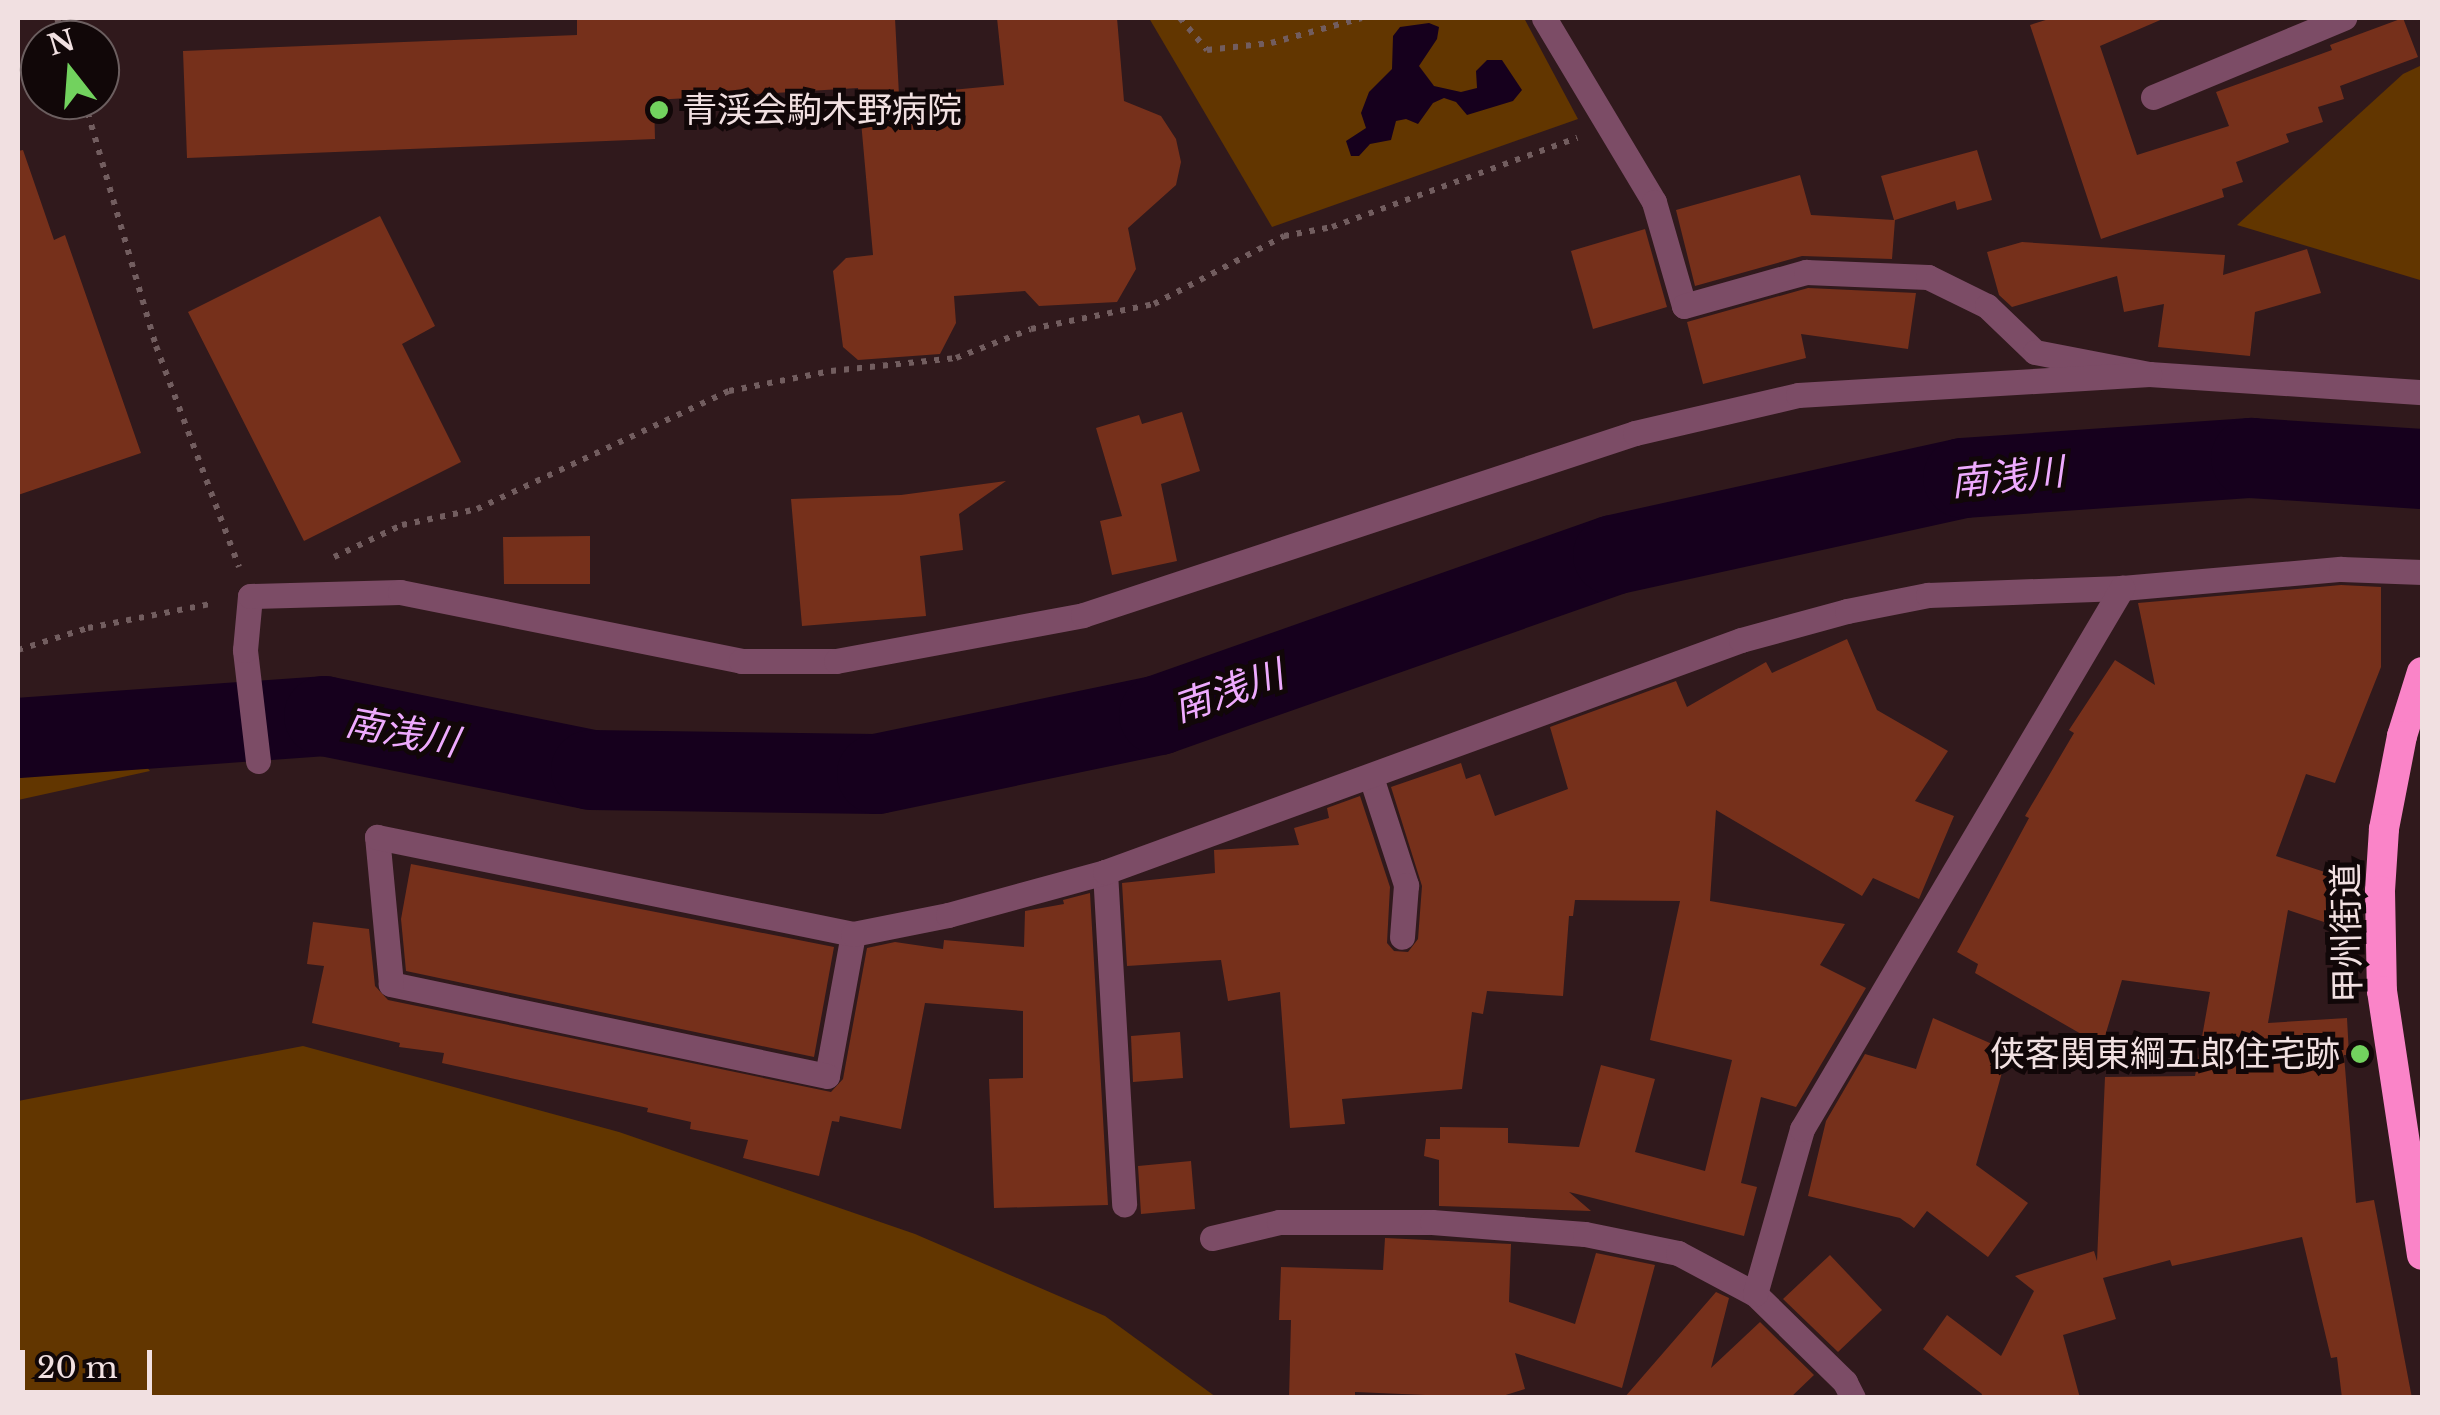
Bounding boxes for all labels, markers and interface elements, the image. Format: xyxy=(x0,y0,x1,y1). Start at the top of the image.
north arrow xyxy=(20,20,120,120)
text: N xyxy=(44,22,79,63)
place label: 青渓会駒木野病院 xyxy=(682,89,962,131)
marker: 青渓会駒木野病院 xyxy=(646,97,672,123)
water label: 南浅川 xyxy=(1948,448,2066,506)
water label: 南浅川 xyxy=(1167,651,1289,731)
water label: 南浅川 xyxy=(342,699,462,765)
street label: 甲州街道 xyxy=(2325,863,2369,1003)
place label: 侠客関東綱五郎住宅跡 xyxy=(1990,1033,2340,1075)
marker: 侠客関東綱五郎住宅跡 xyxy=(2349,1043,2371,1065)
scale bar xyxy=(25,1330,158,1392)
text: 20 m xyxy=(37,1349,118,1386)

